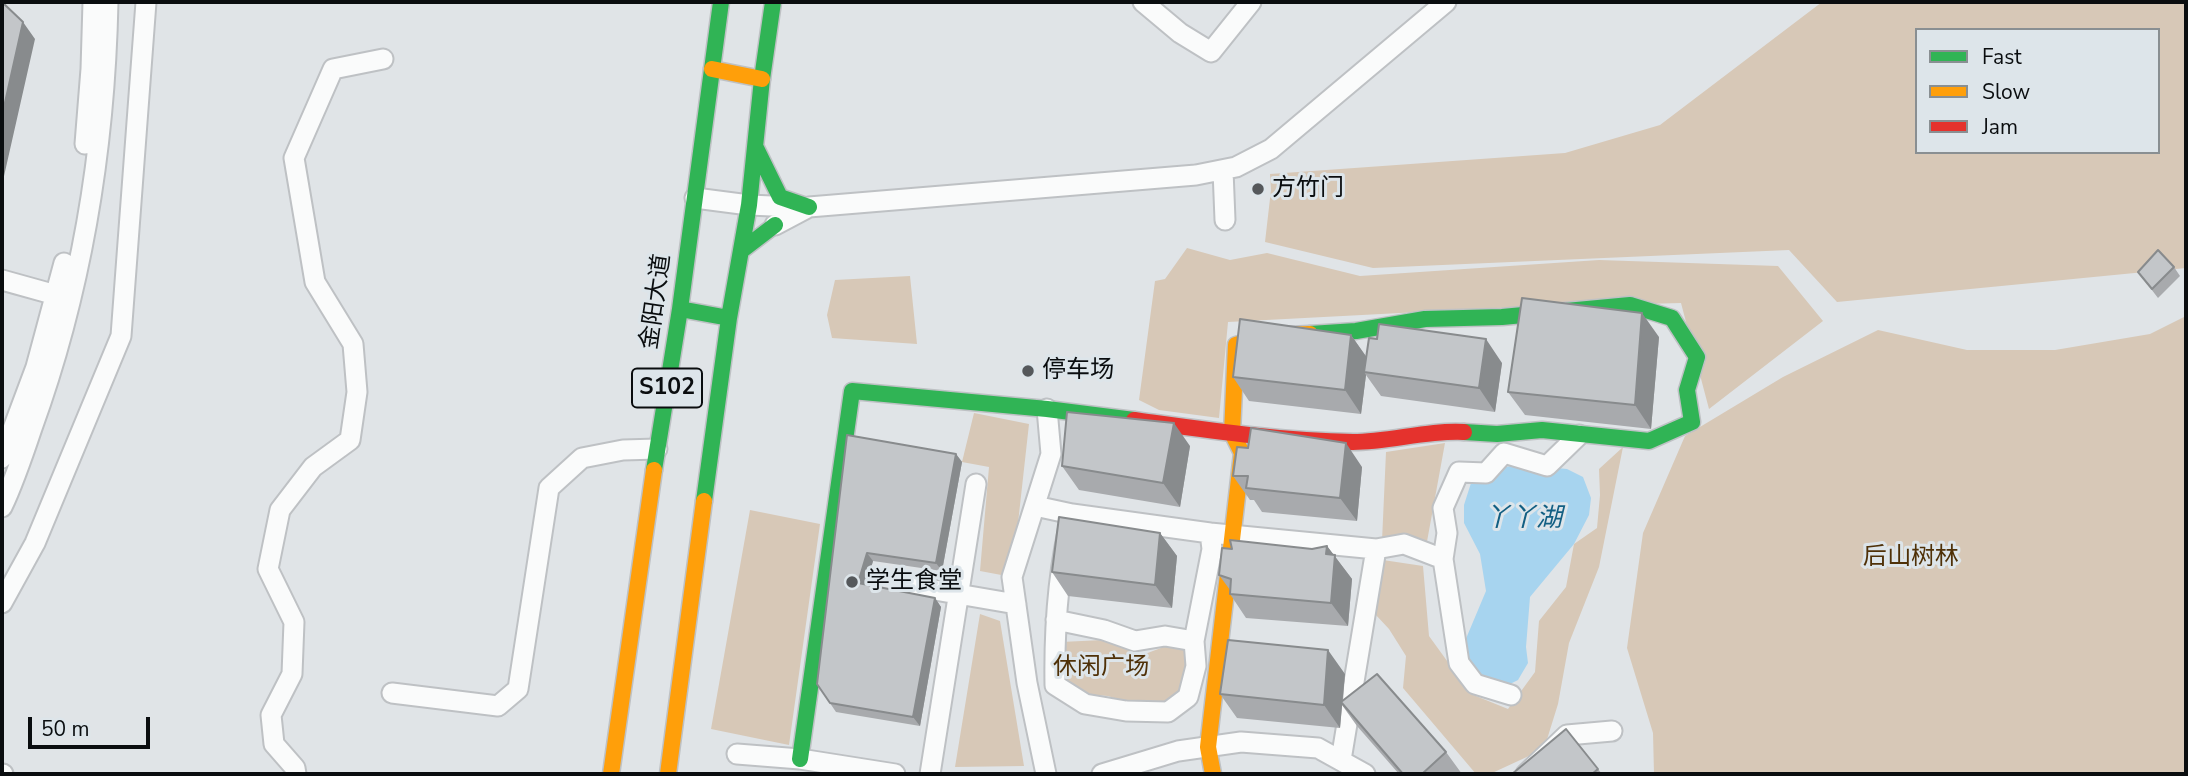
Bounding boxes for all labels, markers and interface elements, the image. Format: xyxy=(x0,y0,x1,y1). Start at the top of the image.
legend xyxy=(1915,28,2160,154)
text: Fast xyxy=(1982,43,2022,71)
text: Slow xyxy=(1982,78,2030,106)
text: Jam xyxy=(1982,113,2018,141)
place label: 方竹门 xyxy=(1272,175,1344,203)
marker: 方竹门 xyxy=(1250,181,1266,197)
street label: 金阳大道 xyxy=(636,252,678,352)
place label: 停车场 xyxy=(1042,357,1114,385)
marker: 停车场 xyxy=(1020,363,1036,379)
road number: S102 xyxy=(632,368,702,408)
water label: 丫丫湖 xyxy=(1484,504,1562,536)
park label: 后山树林 xyxy=(1863,544,1959,572)
place label: 学生食堂 xyxy=(866,568,962,596)
marker: 学生食堂 xyxy=(844,574,860,590)
park label: 休闲广场 xyxy=(1053,654,1149,682)
scale bar xyxy=(32,702,154,746)
text: 50 m xyxy=(41,715,90,743)

